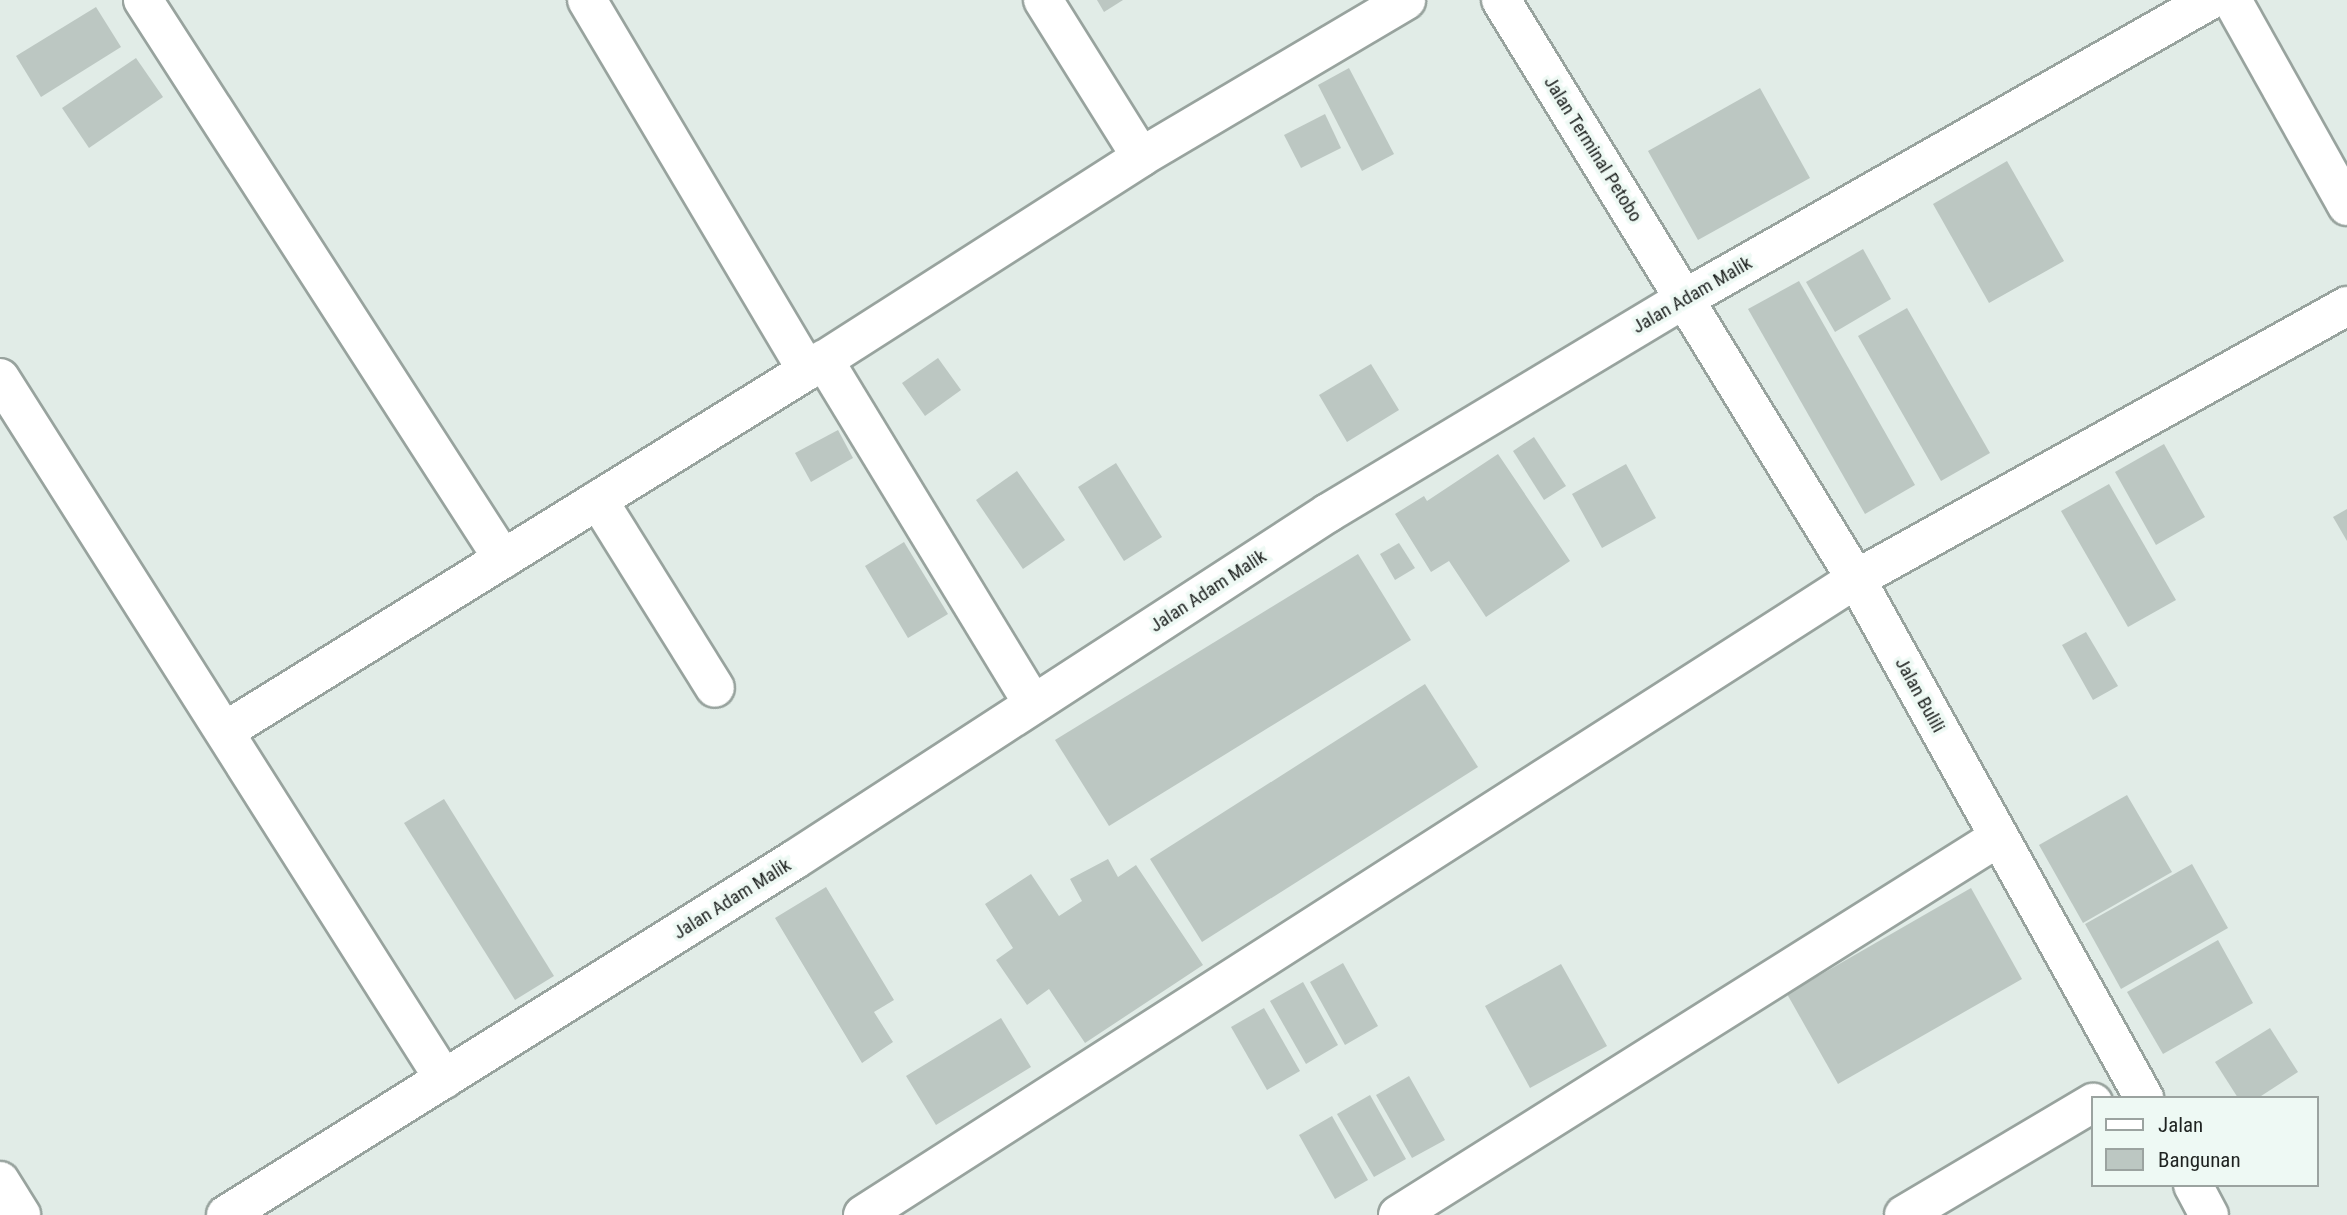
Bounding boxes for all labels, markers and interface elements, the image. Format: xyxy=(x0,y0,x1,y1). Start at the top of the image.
street label: Jalan Terminal Petobo xyxy=(1539,72,1647,226)
street label: Jalan Adam Malik xyxy=(1628,252,1756,338)
street label: Jalan Adam Malik xyxy=(1146,545,1270,637)
street label: Jalan Bulili xyxy=(1890,653,1950,737)
street label: Jalan Adam Malik xyxy=(669,854,795,944)
legend xyxy=(2092,1096,2319,1187)
text: Jalan xyxy=(2158,1113,2203,1137)
text: Bangunan xyxy=(2158,1148,2241,1172)

